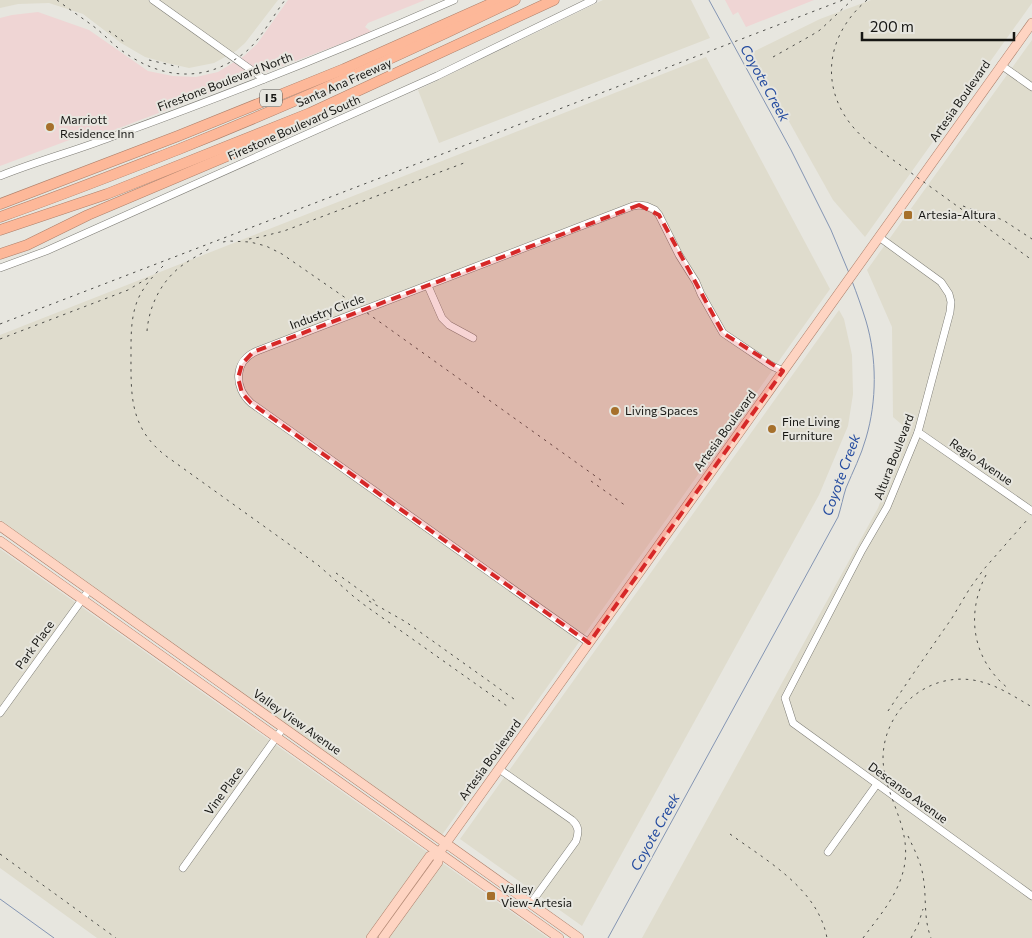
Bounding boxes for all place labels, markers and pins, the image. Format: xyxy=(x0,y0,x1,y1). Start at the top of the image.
place label: Marriott Residence Inn xyxy=(60,112,134,140)
marker: Marriott Residence Inn xyxy=(44,121,56,133)
place label: Artesia-Altura xyxy=(918,207,996,221)
marker: Artesia-Altura xyxy=(902,209,914,221)
place label: Living Spaces xyxy=(625,403,698,417)
marker: Living Spaces xyxy=(609,405,621,417)
place label: Fine Living Furniture xyxy=(782,414,841,442)
marker: Fine Living Furniture xyxy=(766,423,778,435)
place label: Valley View-Artesia xyxy=(501,881,572,909)
marker: Valley View-Artesia xyxy=(485,890,497,902)

